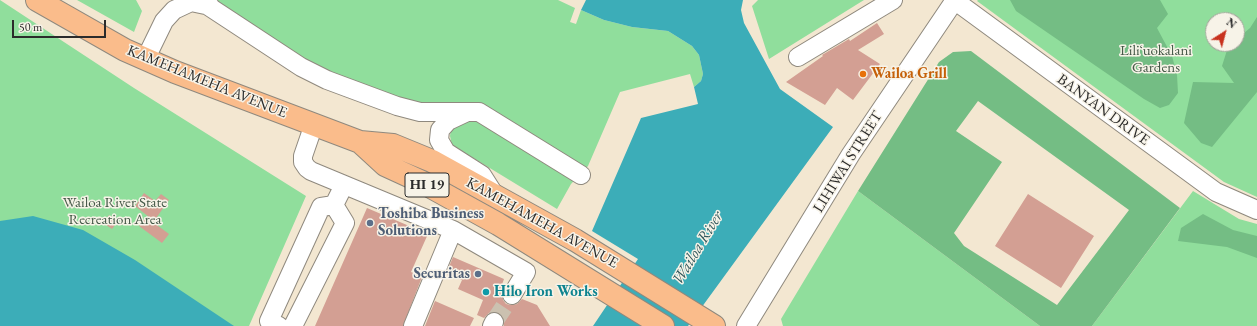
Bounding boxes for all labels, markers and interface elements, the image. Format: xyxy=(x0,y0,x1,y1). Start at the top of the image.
scale bar xyxy=(14,12,108,38)
north arrow xyxy=(1205,12,1245,52)
text: N xyxy=(1224,15,1239,31)
text: 50 m xyxy=(19,19,42,35)
street label: KAMEHAMEHA AVENUE xyxy=(124,42,290,122)
park label: Liliʻuokalani Gardens xyxy=(1120,42,1192,77)
place label: Wailoa Grill xyxy=(871,65,947,83)
marker: Wailoa Grill xyxy=(858,69,868,79)
street label: BANYAN DRIVE xyxy=(1053,70,1153,150)
street label: LIHIWAI STREET xyxy=(810,108,886,216)
road number: HI 19 xyxy=(405,173,449,197)
street label: KAMEHAMEHA AVENUE xyxy=(463,174,621,272)
park label: Wailoa River State Recreation Area xyxy=(63,194,167,229)
place label: Toshiba Business Solutions xyxy=(378,205,484,240)
water label: Wailoa River xyxy=(669,208,727,288)
marker: Toshiba Business Solutions xyxy=(365,218,375,228)
place label: Securitas xyxy=(414,265,470,283)
marker: Securitas xyxy=(473,269,483,279)
place label: Hilo Iron Works xyxy=(494,283,598,301)
marker: Hilo Iron Works xyxy=(481,287,491,297)

